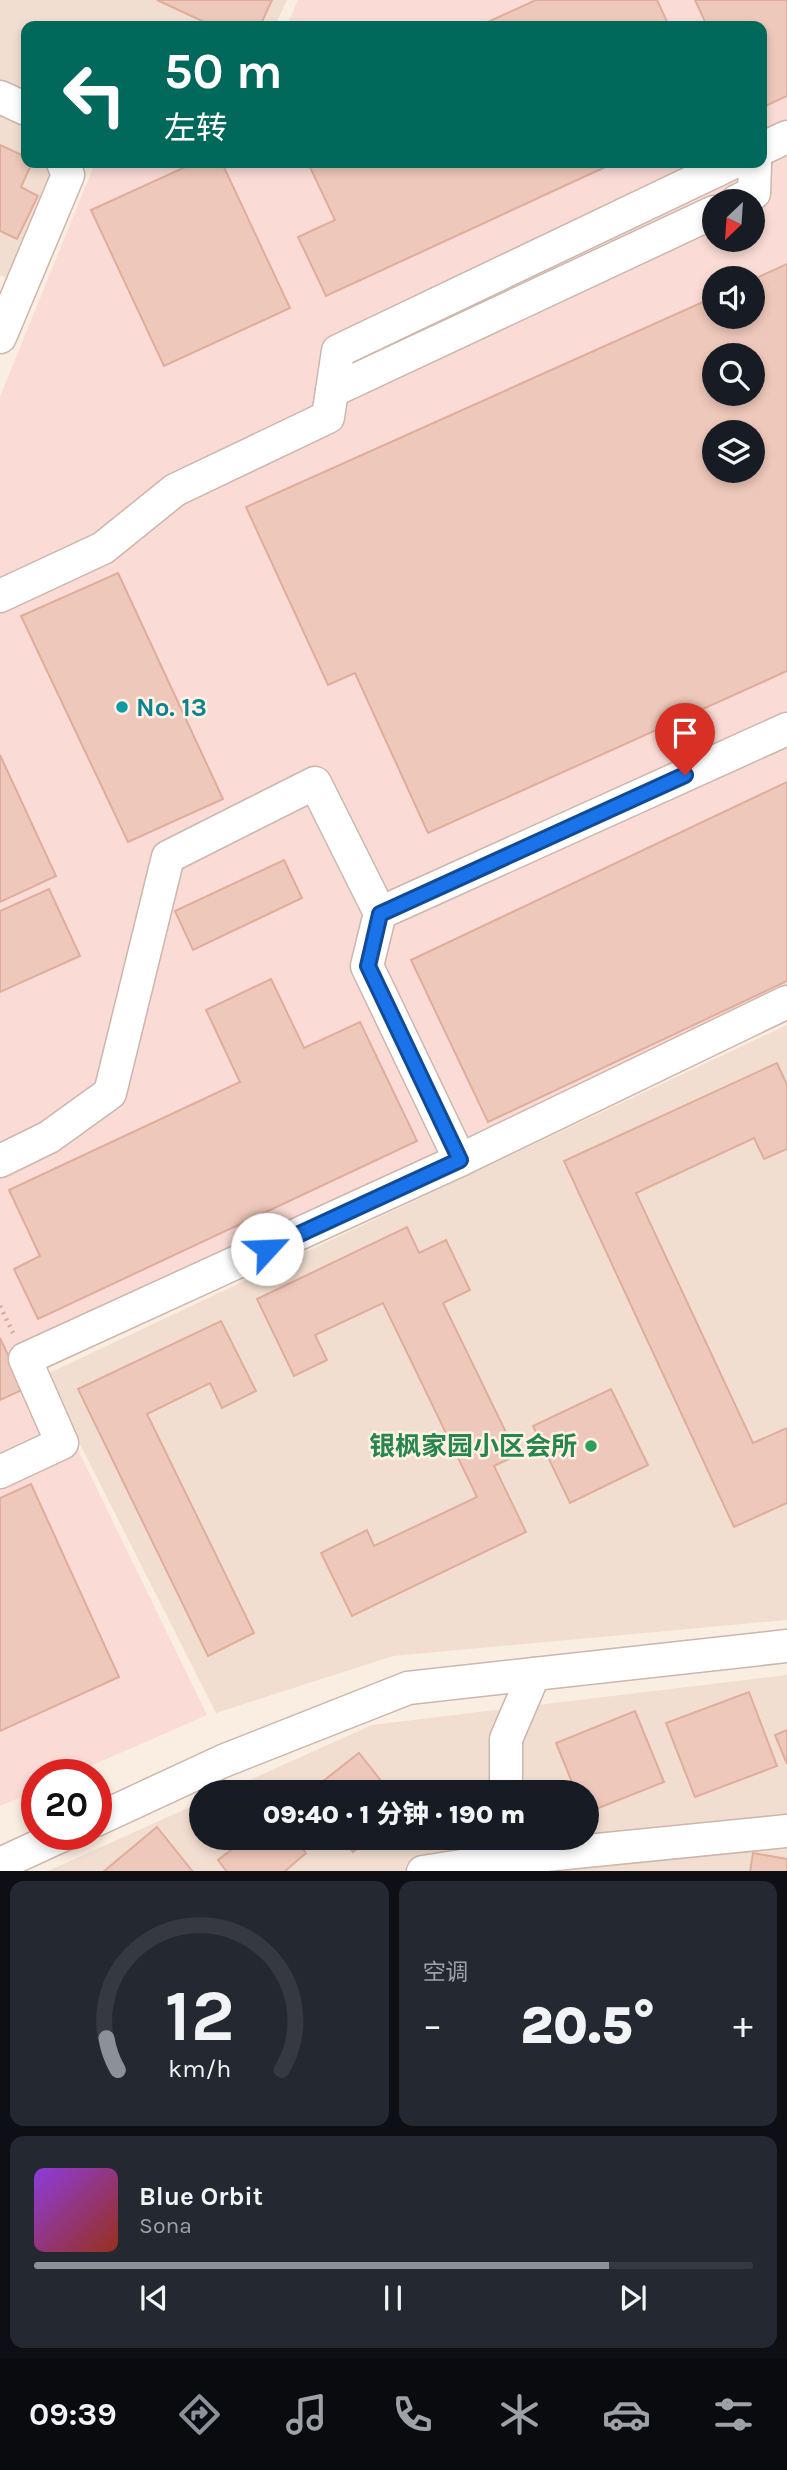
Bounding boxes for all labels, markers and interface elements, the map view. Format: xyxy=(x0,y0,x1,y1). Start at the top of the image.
text: 50 m xyxy=(164,43,282,100)
icon: left xyxy=(49,49,140,140)
text: 左转 xyxy=(164,110,228,147)
north arrow xyxy=(702,189,765,252)
map controls xyxy=(702,189,765,483)
button: sound xyxy=(702,266,765,329)
button: search xyxy=(702,343,765,406)
button: layers xyxy=(702,420,765,483)
place label: No. 13 xyxy=(136,692,207,723)
marker: No. 13 xyxy=(114,699,130,715)
pin xyxy=(655,703,715,775)
icon: arrive xyxy=(666,714,704,752)
position arrow xyxy=(230,1212,304,1286)
place label: 银枫家园小区会所 xyxy=(369,1431,577,1462)
marker: 银枫家园小区会所 xyxy=(583,1438,599,1454)
speed limit sign: 20 xyxy=(21,1759,112,1850)
text: 09:40 · 1 分钟 · 190 m xyxy=(263,1799,525,1830)
text: 空调 xyxy=(423,1959,469,1986)
text: 12 xyxy=(164,1973,234,2058)
text: 20.5° xyxy=(520,1995,655,2056)
text: − xyxy=(423,2003,442,2048)
text: + xyxy=(733,2003,753,2048)
text: km/h xyxy=(168,2053,231,2082)
text: Blue Orbit xyxy=(139,2181,263,2212)
text: Sona xyxy=(139,2212,192,2239)
icon: previous xyxy=(135,2279,173,2317)
icon: pause xyxy=(374,2279,412,2317)
icon: next xyxy=(614,2279,652,2317)
icon: directions xyxy=(175,2390,224,2439)
icon: music xyxy=(282,2390,331,2439)
icon: phone xyxy=(388,2390,437,2439)
icon: climate xyxy=(495,2390,544,2439)
icon: car xyxy=(602,2390,651,2439)
icon: filters xyxy=(709,2390,758,2439)
text: 09:39 xyxy=(29,2396,117,2433)

